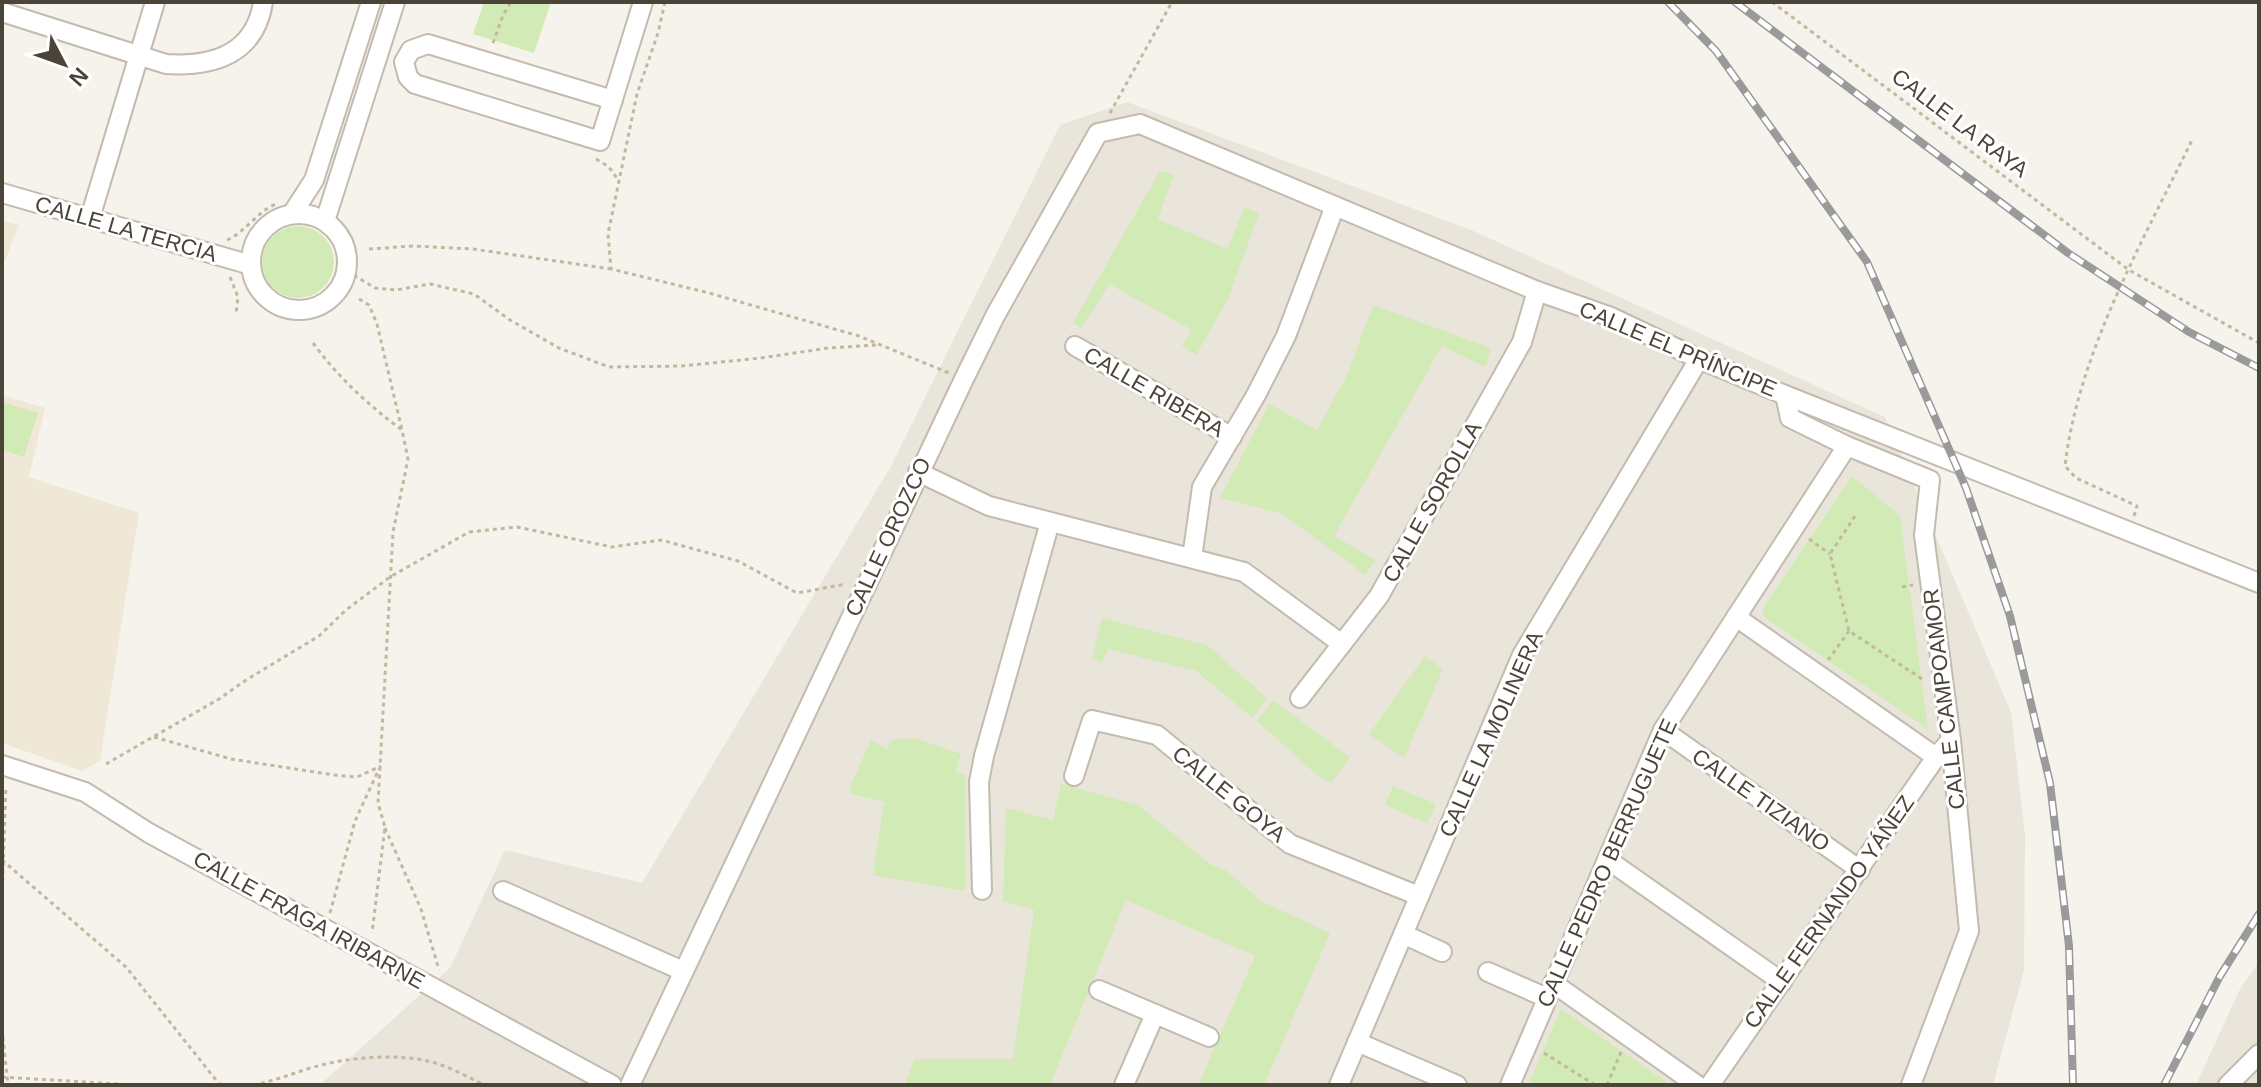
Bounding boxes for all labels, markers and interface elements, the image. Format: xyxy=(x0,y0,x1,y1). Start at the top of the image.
north arrow xyxy=(24,24,104,104)
text: N xyxy=(64,63,93,91)
street label: CALLE LA RAYA xyxy=(1887,64,2033,183)
street label: CALLE LA TERCIA xyxy=(32,191,220,267)
street label: CALLE EL PRÍNCIPE xyxy=(1576,296,1780,402)
street label: CALLE RIBERA xyxy=(1079,342,1229,442)
street label: CALLE SOROLLA xyxy=(1377,417,1487,587)
street label: CALLE OROZCO xyxy=(840,454,936,620)
street label: CALLE CAMPOAMOR xyxy=(1918,587,1970,811)
street label: CALLE LA MOLINERA xyxy=(1434,627,1548,841)
street label: CALLE PEDRO BERRUGUETE xyxy=(1532,715,1682,1011)
street label: CALLE GOYA xyxy=(1168,741,1291,847)
street label: CALLE TIZIANO xyxy=(1687,743,1835,857)
street label: CALLE FERNANDO YÁÑEZ xyxy=(1739,791,1919,1033)
street label: CALLE FRAGA IRIBARNE xyxy=(189,846,429,994)

